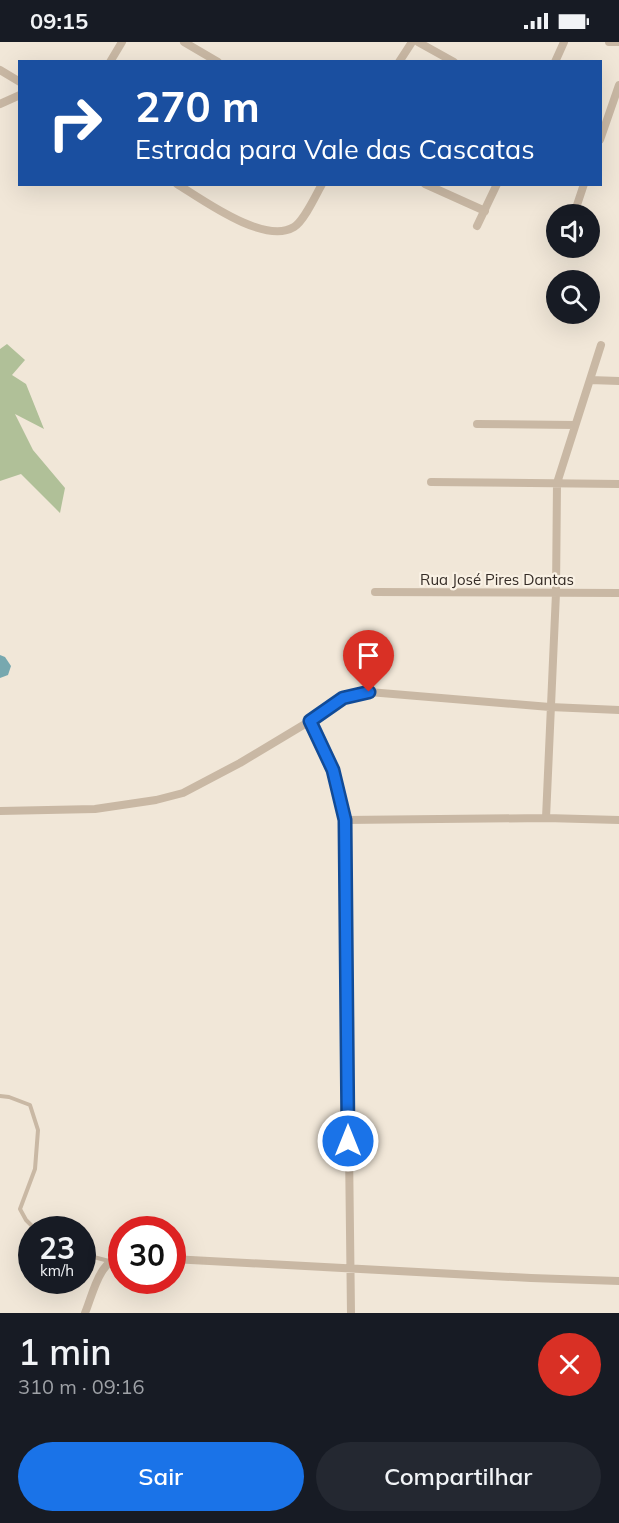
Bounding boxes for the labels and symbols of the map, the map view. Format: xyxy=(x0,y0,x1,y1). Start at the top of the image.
street label: Rua José Pires Dantas xyxy=(420,570,574,589)
pin xyxy=(343,630,394,692)
position arrow xyxy=(316,1109,380,1173)
speed limit sign: 30 xyxy=(108,1216,186,1294)

